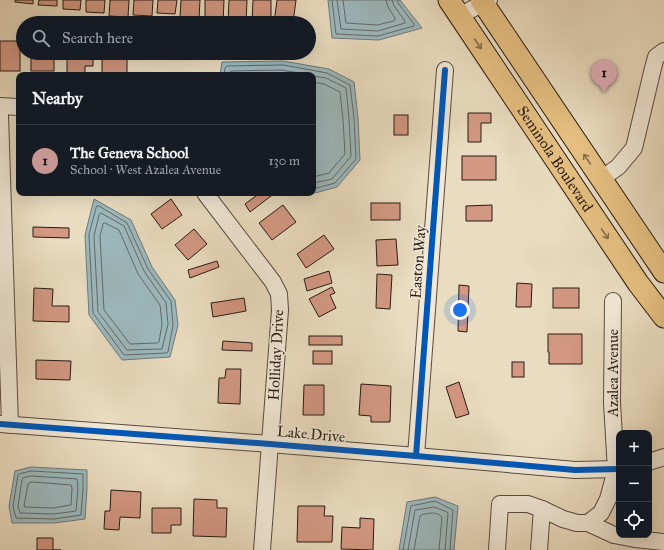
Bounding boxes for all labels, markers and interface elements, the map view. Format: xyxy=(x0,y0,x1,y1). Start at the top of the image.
search box xyxy=(16,16,316,60)
icon: search xyxy=(30,27,52,49)
text: Search here xyxy=(62,29,133,47)
one-way arrow xyxy=(474,38,482,49)
pin: 1 xyxy=(591,60,617,93)
text: Nearby xyxy=(32,88,83,109)
street label: Seminola Boulevard xyxy=(513,103,597,216)
text: The Geneva School xyxy=(70,144,189,162)
text: 1 xyxy=(42,153,48,169)
text: 130 m xyxy=(268,153,300,169)
one-way arrow xyxy=(583,153,591,165)
text: School · West Azalea Avenue xyxy=(70,162,221,178)
street label: Easton Way xyxy=(406,224,430,299)
one-way arrow xyxy=(601,228,609,239)
your location xyxy=(450,300,470,320)
street label: Holliday Drive xyxy=(265,309,287,401)
street label: Azalea Avenue xyxy=(604,329,622,418)
street label: Lake Drive xyxy=(276,422,346,446)
map controls xyxy=(616,430,652,538)
button: + xyxy=(616,430,652,466)
button: − xyxy=(616,466,652,502)
button: locate xyxy=(616,502,652,538)

